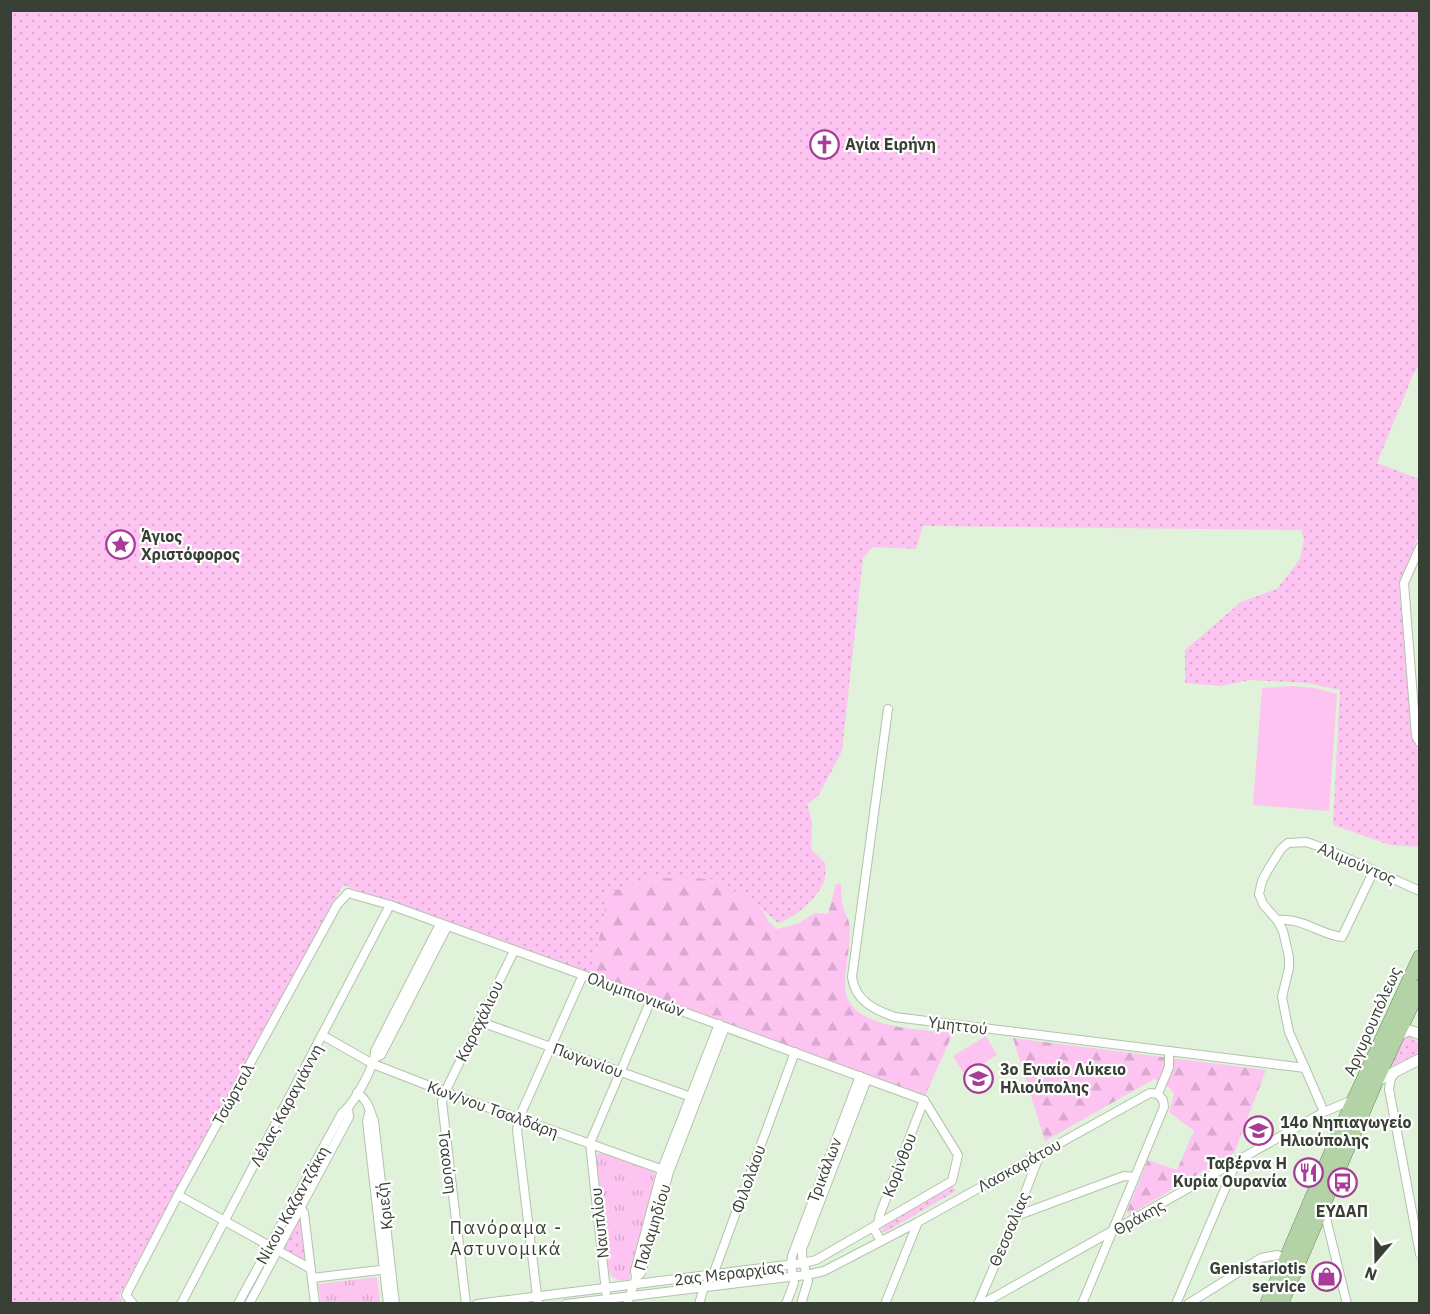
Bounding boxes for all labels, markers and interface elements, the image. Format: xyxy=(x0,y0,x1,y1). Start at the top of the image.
church icon: Αγία Ειρήνη xyxy=(808,128,840,160)
place label: Αγία Ειρήνη xyxy=(845,134,936,154)
place label: Άγιος Χριστόφορος xyxy=(141,526,240,564)
place icon: Άγιος Χριστόφορος xyxy=(104,529,136,561)
street label: Αλιμούντος xyxy=(1315,838,1399,889)
street label: Αργυρουπόλεως xyxy=(1339,963,1405,1079)
street label: Ολυμπιονικών xyxy=(585,967,687,1021)
street label: Καραχάλιου xyxy=(451,977,507,1065)
street label: Υμηττού xyxy=(927,1011,989,1039)
street label: Πωγωνίου xyxy=(550,1038,626,1082)
street label: Λέλας Καραγιάννη xyxy=(245,1040,327,1170)
street label: Τσώρτσιλ xyxy=(208,1059,259,1128)
place label: 3ο Ενιαίο Λύκειο Ηλιούπολης xyxy=(1000,1059,1126,1097)
school or university icon: 3ο Ενιαίο Λύκειο Ηλιούπολης xyxy=(963,1062,995,1094)
street label: Κων/νου Τσαλδάρη xyxy=(425,1076,561,1142)
place label: 14ο Νηπιαγωγείο Ηλιούπολης xyxy=(1280,1112,1412,1150)
school or university icon: 14ο Νηπιαγωγείο Ηλιούπολης xyxy=(1243,1115,1275,1147)
street label: Τσαούση xyxy=(434,1129,462,1195)
street label: Κορίνθου xyxy=(878,1130,920,1200)
street label: Λασκαράτου xyxy=(974,1134,1064,1196)
street label: Τρικάλων xyxy=(802,1135,846,1205)
street label: Νίκου Καζαντζάκη xyxy=(251,1142,333,1268)
street label: Φιλολάου xyxy=(726,1142,770,1216)
place label: Ταβέρνα Η Κυρία Ουρανία xyxy=(1173,1153,1287,1191)
restaurant icon: Ταβέρνα Η Κυρία Ουρανία xyxy=(1292,1156,1324,1188)
bus stop icon: ΕΥΔΑΠ xyxy=(1326,1167,1358,1199)
street label: Κριεζή xyxy=(371,1181,397,1231)
street label: Παλαμηδίου xyxy=(629,1181,675,1273)
street label: Ναυπλίου xyxy=(585,1187,613,1259)
street label: Θεσσαλίας xyxy=(984,1188,1034,1269)
street label: Θράκης xyxy=(1110,1195,1168,1239)
place label: ΕΥΔΑΠ xyxy=(1316,1201,1368,1221)
district label: Πανόραμα - Αστυνομικά xyxy=(449,1216,563,1260)
north arrow xyxy=(1346,1230,1406,1290)
street label: 2ας Μεραρχίας xyxy=(673,1256,785,1290)
place label: Genistariotis service xyxy=(1209,1258,1306,1296)
shop icon: Genistariotis service xyxy=(1311,1261,1343,1293)
text: N xyxy=(1362,1263,1380,1285)

